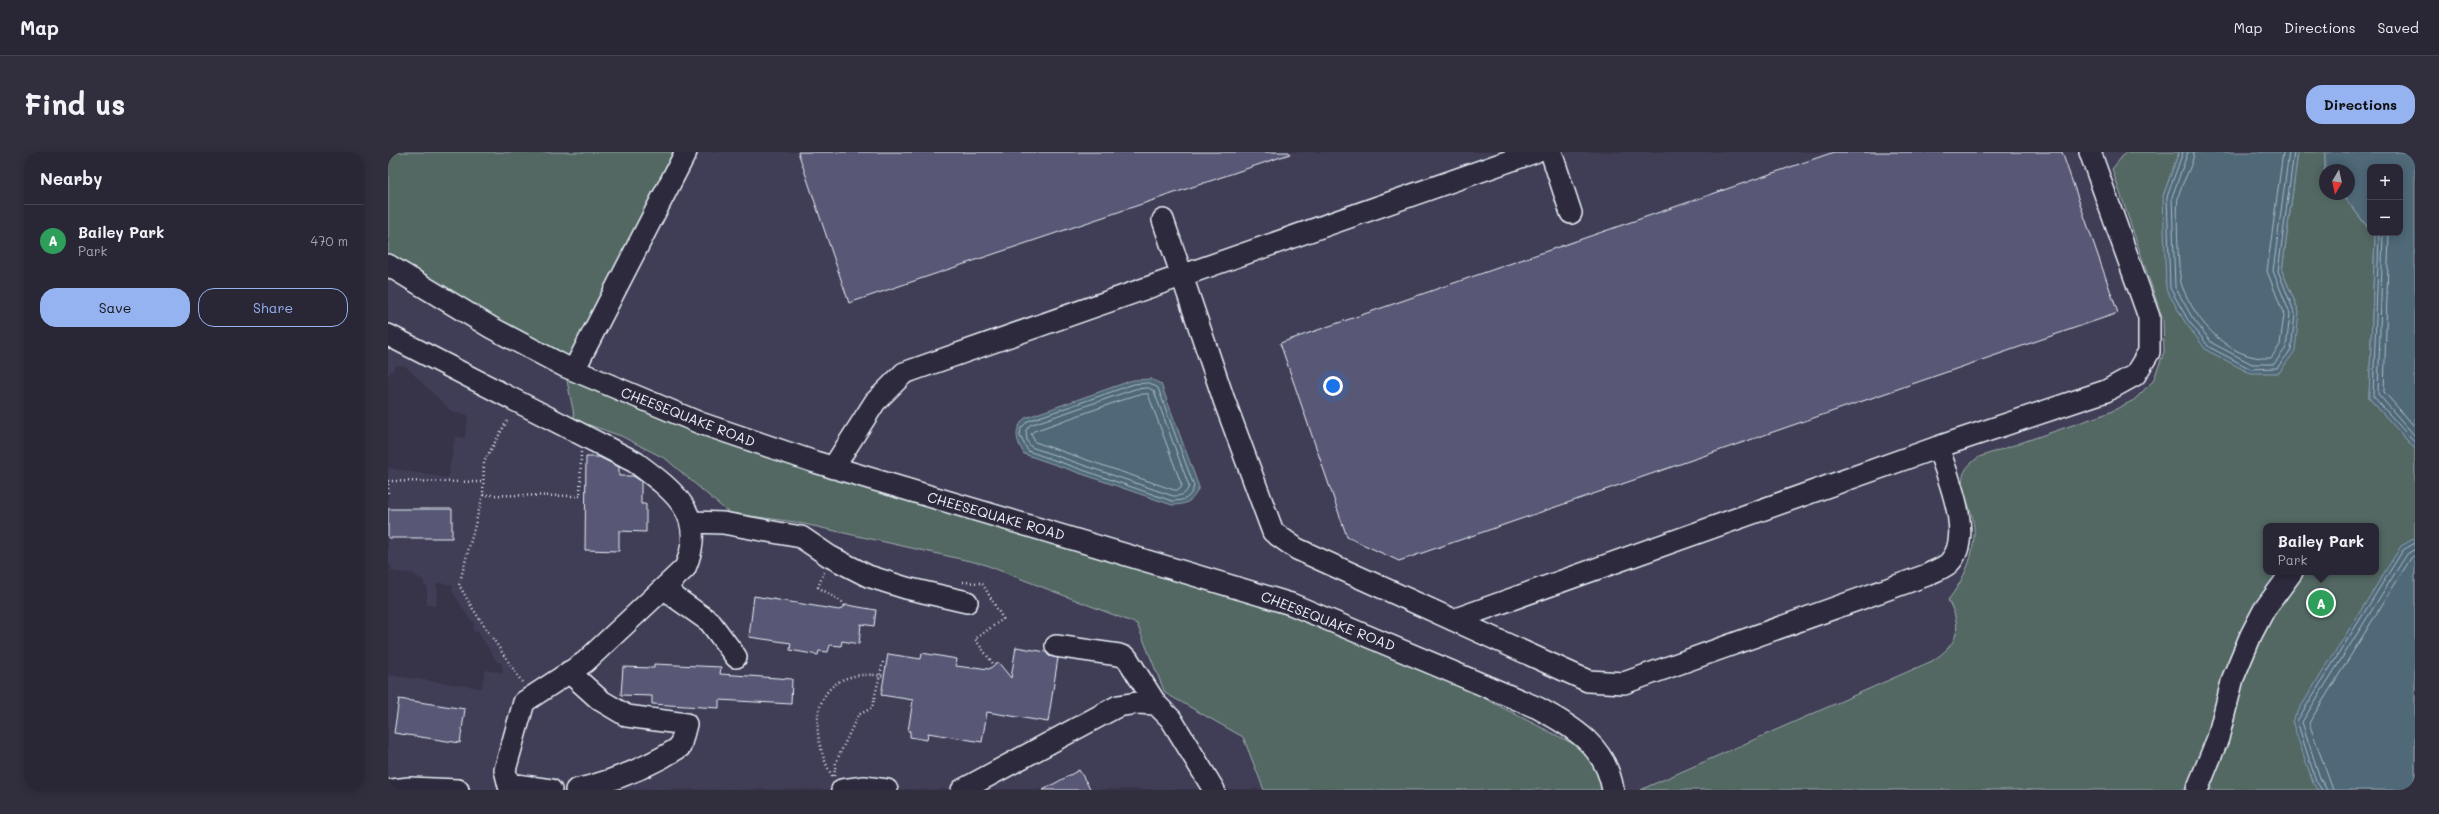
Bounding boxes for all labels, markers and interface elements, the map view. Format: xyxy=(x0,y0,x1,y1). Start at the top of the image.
text: Map xyxy=(20,15,59,40)
text: Map xyxy=(2234,18,2262,37)
text: Directions xyxy=(2284,18,2355,37)
text: Saved xyxy=(2377,18,2419,37)
button: Directions xyxy=(2306,85,2415,124)
text: Find us xyxy=(24,86,125,122)
north arrow xyxy=(2319,164,2355,200)
map controls xyxy=(2367,164,2403,236)
button: + xyxy=(2367,164,2403,200)
text: Nearby xyxy=(40,167,102,189)
button: − xyxy=(2367,200,2403,236)
text: Bailey Park xyxy=(78,222,164,242)
text: A xyxy=(48,232,58,249)
text: 470 m xyxy=(311,232,348,249)
text: Park xyxy=(78,242,107,259)
button: Save xyxy=(40,288,190,327)
button: Share xyxy=(198,288,348,327)
your location xyxy=(1323,376,1343,396)
street label: CHEESEQUAKE ROAD xyxy=(618,382,758,451)
street label: CHEESEQUAKE ROAD xyxy=(925,487,1067,544)
popup xyxy=(2263,523,2379,575)
text: Bailey Park xyxy=(2278,531,2364,551)
text: Park xyxy=(2278,551,2307,568)
street label: CHEESEQUAKE ROAD xyxy=(1258,586,1398,655)
pin: A xyxy=(2308,588,2334,618)

